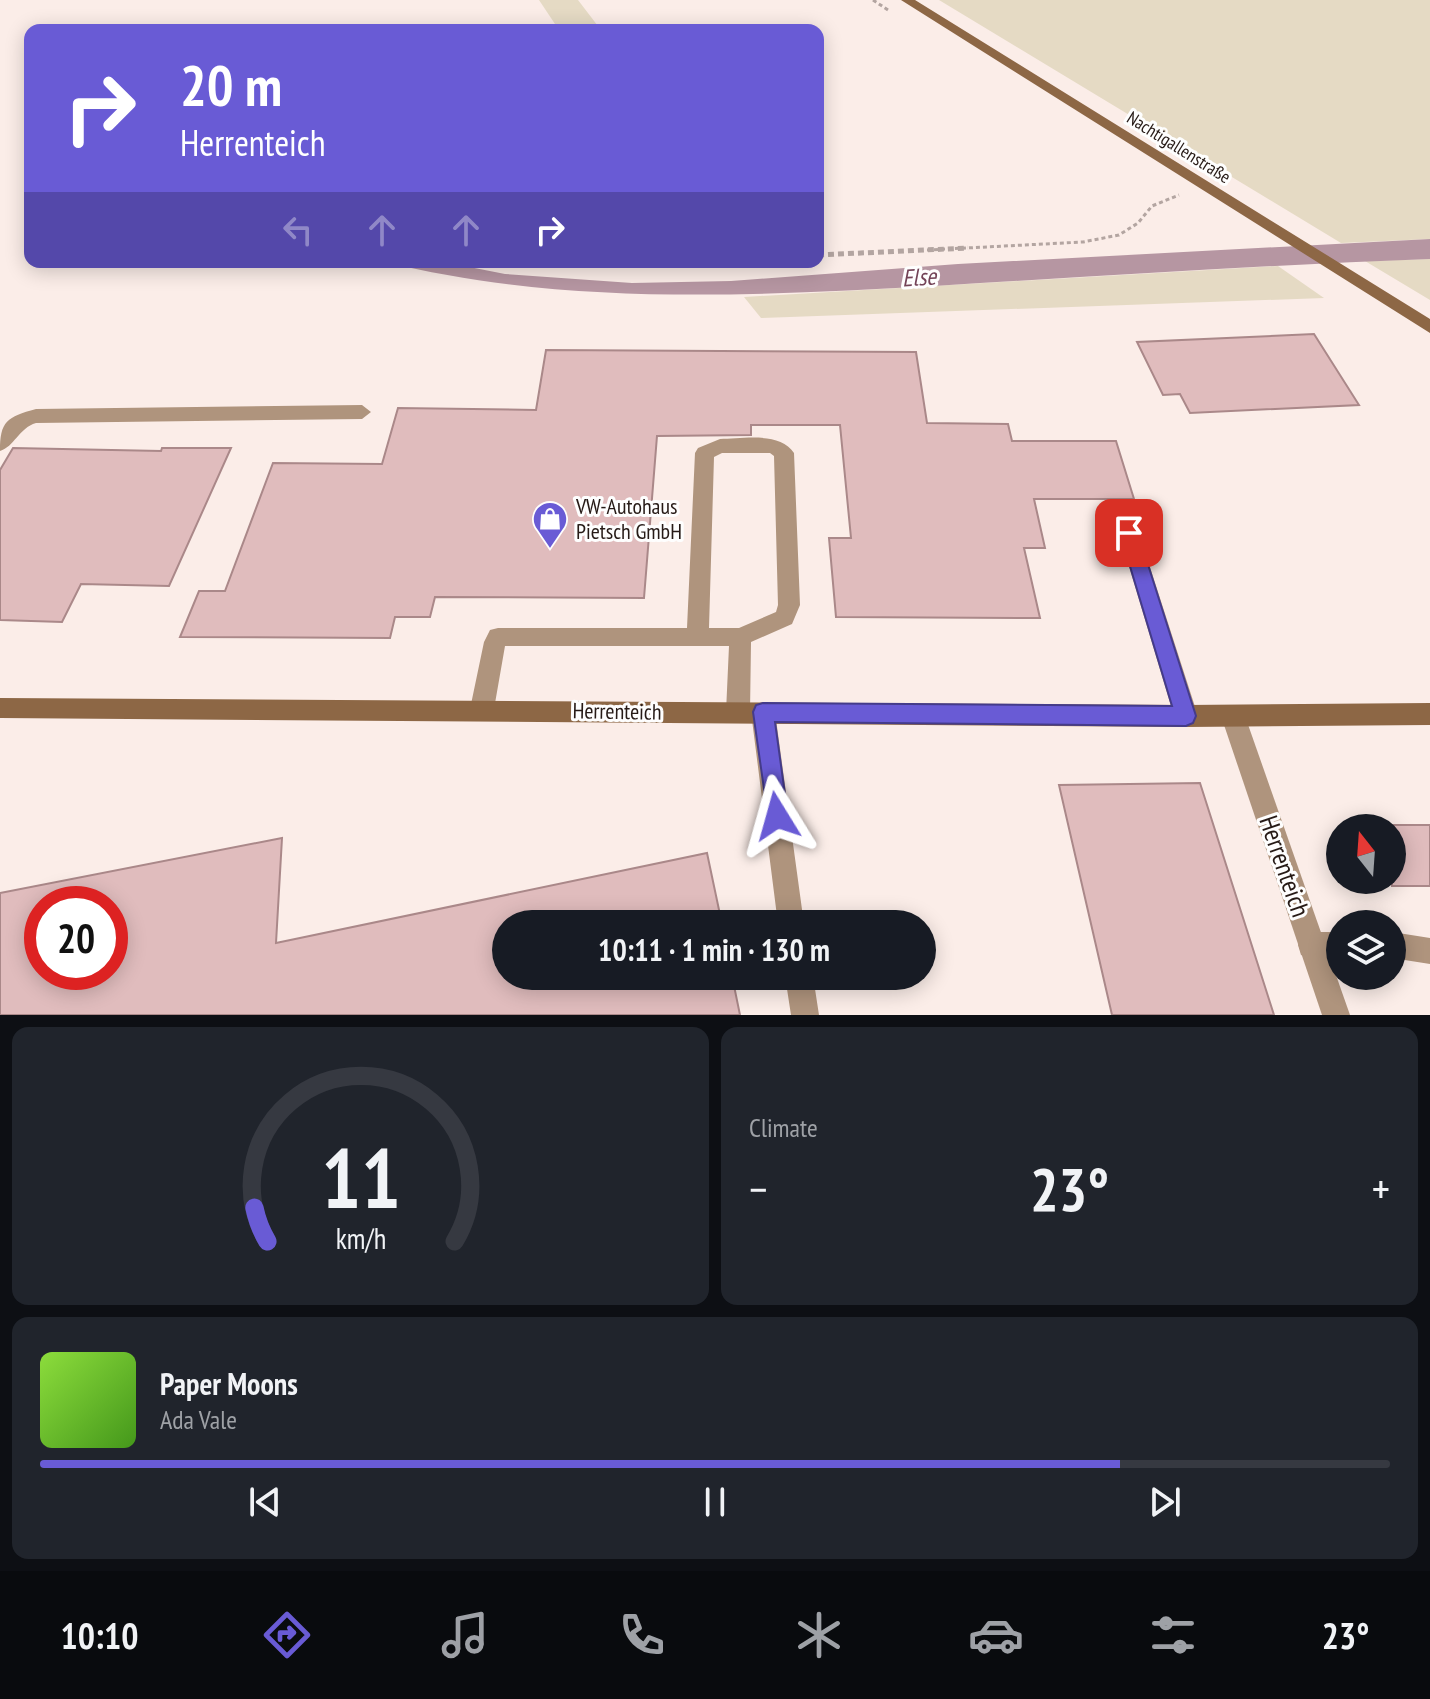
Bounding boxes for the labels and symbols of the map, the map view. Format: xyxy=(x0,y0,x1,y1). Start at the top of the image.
street label: Nachtigallenstraße xyxy=(1123,106,1235,188)
water label: Else xyxy=(901,261,939,293)
place label: VW-Autohaus Pietsch GmbH xyxy=(575,492,682,545)
pin xyxy=(1095,499,1163,567)
shop icon: VW-Autohaus Pietsch GmbH xyxy=(531,500,569,550)
street label: Herrenteich xyxy=(572,696,662,726)
position arrow xyxy=(735,774,819,858)
street label: Herrenteich xyxy=(1252,811,1318,921)
north arrow xyxy=(1326,814,1406,894)
speed limit sign: 20 xyxy=(24,886,128,990)

